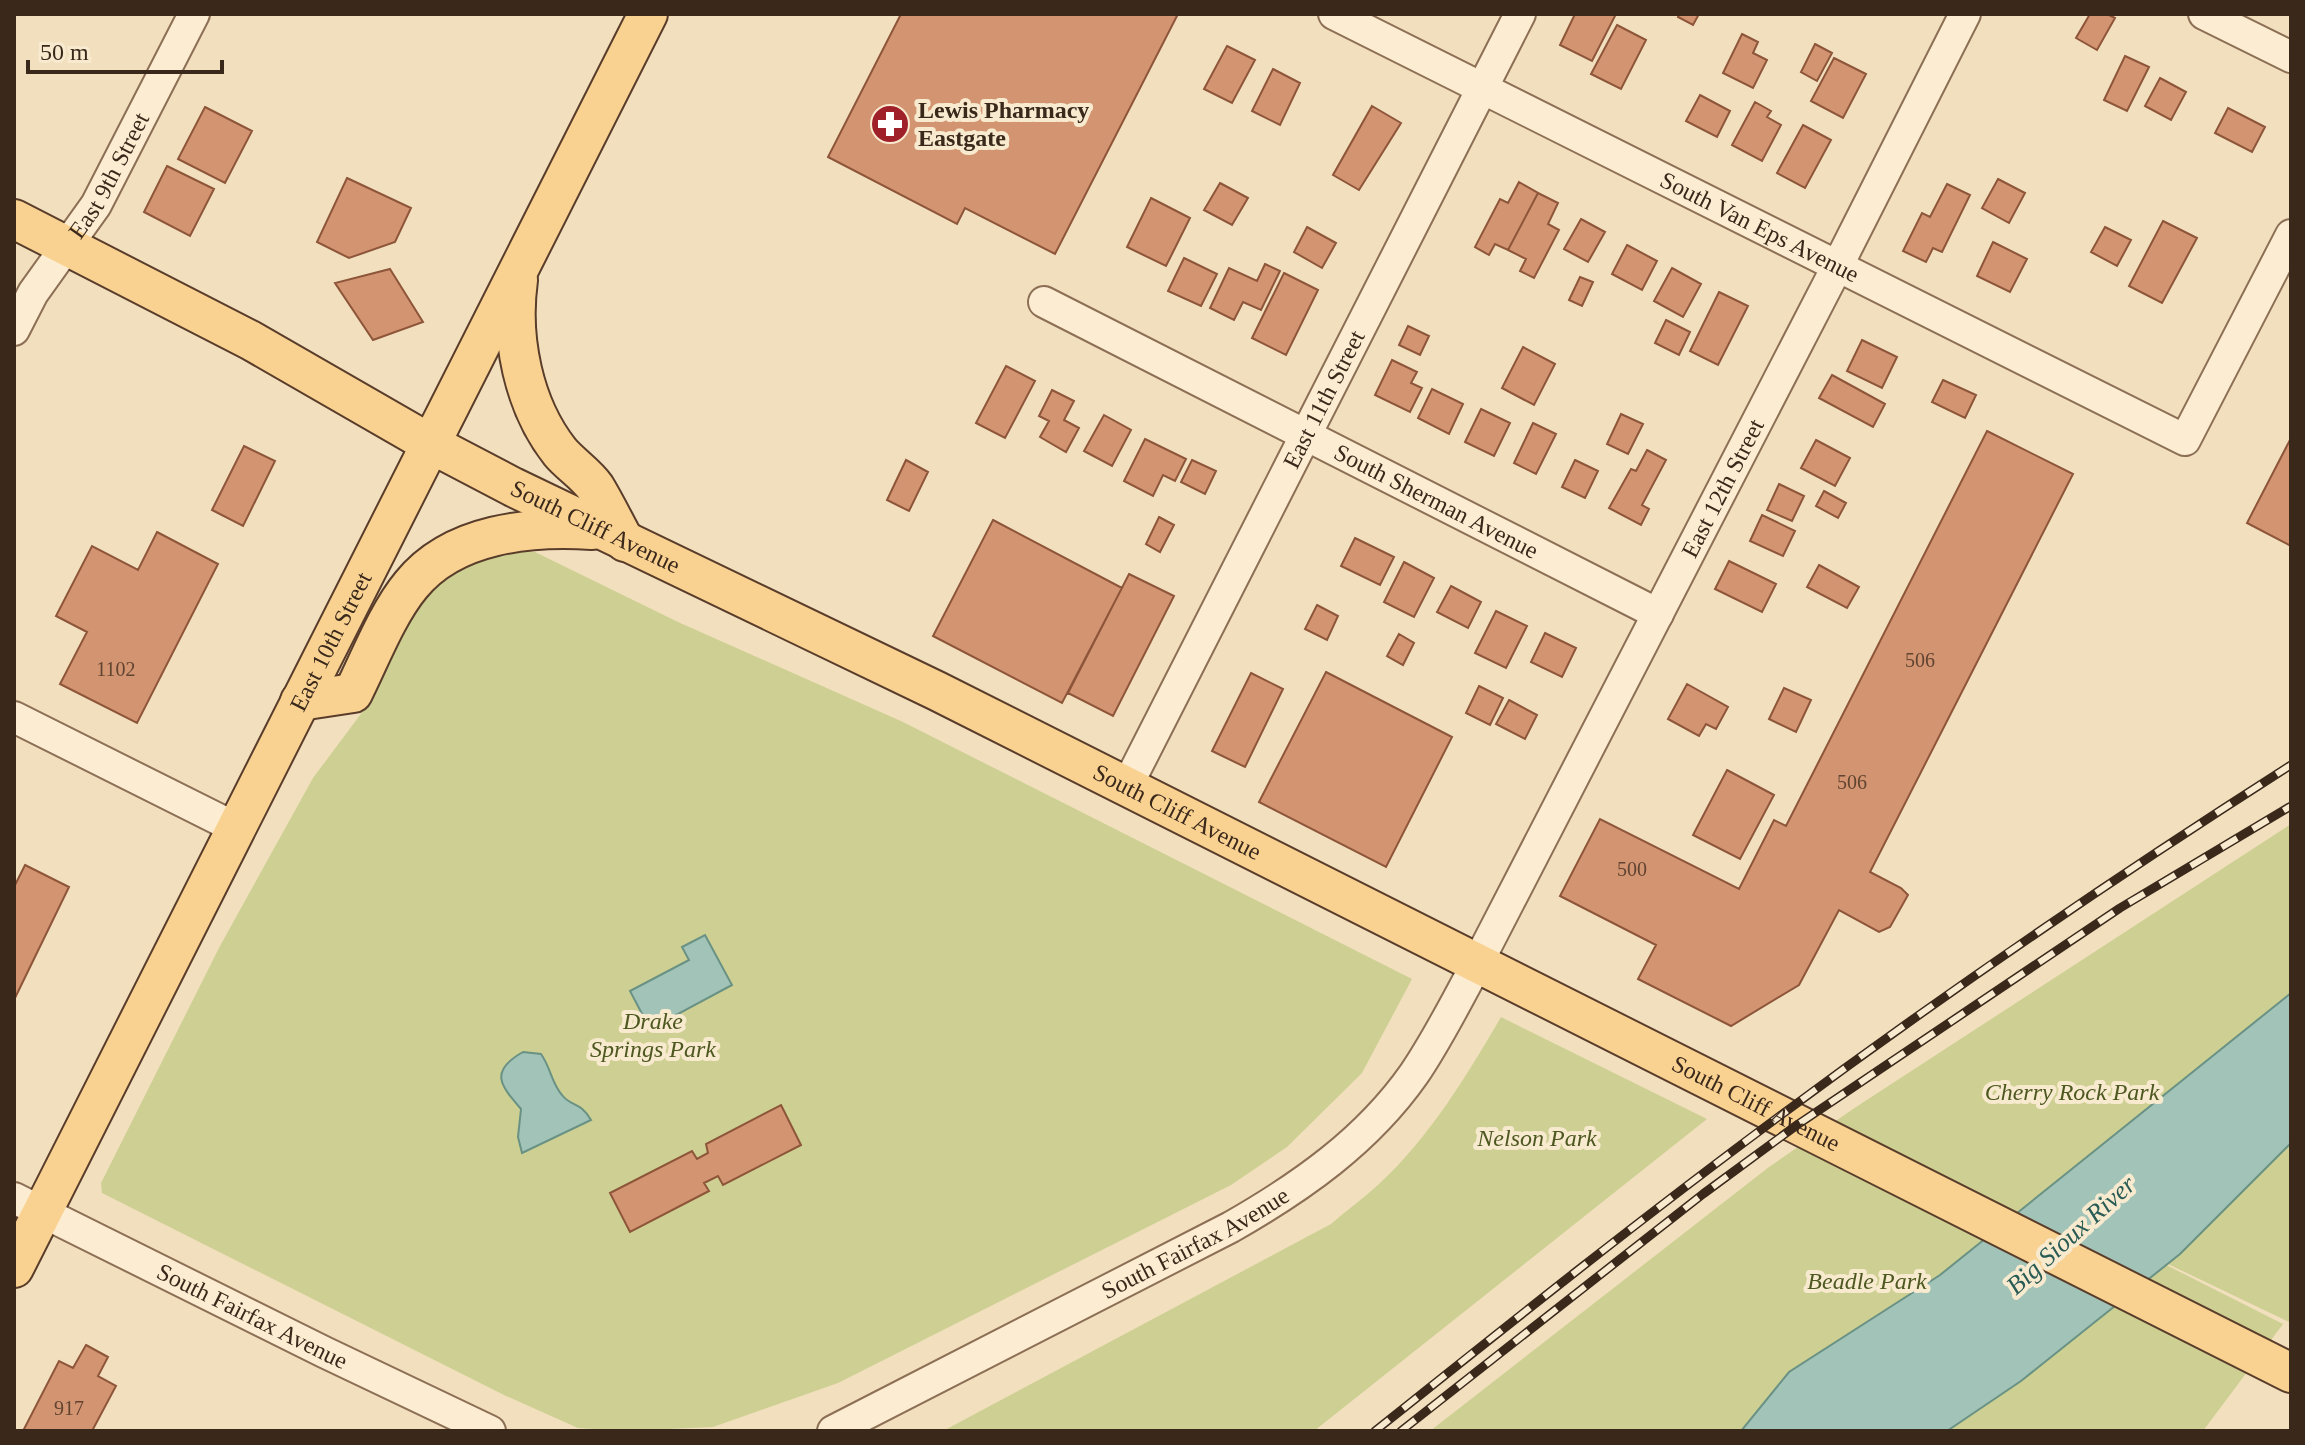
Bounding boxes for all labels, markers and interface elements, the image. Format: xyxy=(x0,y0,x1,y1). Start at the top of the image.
scale bar xyxy=(28,24,222,74)
text: 50 m xyxy=(40,39,89,65)
place label: Lewis Pharmacy Eastgate xyxy=(918,97,1089,151)
pharmacy icon: Lewis Pharmacy Eastgate xyxy=(869,103,911,145)
street label: East 9th Street xyxy=(63,108,154,243)
street label: South Van Eps Avenue xyxy=(1656,167,1863,288)
street label: East 11th Street xyxy=(1278,326,1370,472)
street label: East 12th Street xyxy=(1676,414,1769,562)
street label: South Sherman Avenue xyxy=(1330,439,1542,564)
street label: South Cliff Avenue xyxy=(507,475,684,578)
street label: East 10th Street xyxy=(285,568,377,715)
house number: 506 xyxy=(1905,649,1935,671)
house number: 1102 xyxy=(96,658,136,680)
street label: South Cliff Avenue xyxy=(1089,759,1265,865)
house number: 506 xyxy=(1837,771,1867,793)
house number: 500 xyxy=(1617,858,1647,880)
park label: Drake Springs Park xyxy=(590,1008,716,1062)
street label: South Cliff Avenue xyxy=(1668,1050,1844,1157)
park label: Cherry Rock Park xyxy=(1985,1079,2160,1105)
park label: Nelson Park xyxy=(1476,1125,1597,1151)
water label: Big Sioux River xyxy=(2001,1169,2142,1300)
street label: South Fairfax Avenue xyxy=(1097,1182,1294,1304)
street label: South Fairfax Avenue xyxy=(153,1258,352,1374)
park label: Beadle Park xyxy=(1807,1268,1927,1294)
house number: 917 xyxy=(54,1397,84,1419)

